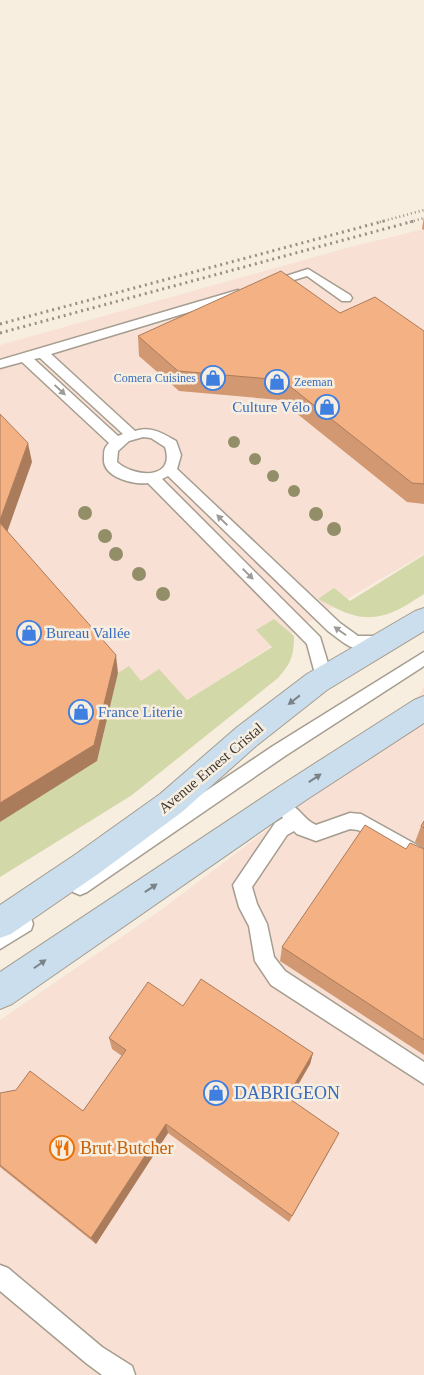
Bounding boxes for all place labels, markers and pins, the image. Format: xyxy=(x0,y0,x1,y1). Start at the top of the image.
shop icon: Comera Cuisines xyxy=(200,365,226,391)
shop icon: Zeeman xyxy=(264,369,290,395)
place label: Comera Cuisines xyxy=(114,371,196,385)
place label: Zeeman xyxy=(294,375,333,389)
shop icon: Culture Vélo xyxy=(314,394,340,420)
place label: Culture Vélo xyxy=(232,399,310,415)
shop icon: Bureau Vallée xyxy=(16,620,42,646)
place label: Bureau Vallée xyxy=(46,625,131,641)
shop icon: France Literie xyxy=(68,699,94,725)
place label: France Literie xyxy=(98,704,183,720)
shop icon: DABRIGEON xyxy=(203,1080,229,1106)
place label: DABRIGEON xyxy=(234,1083,340,1103)
restaurant icon: Brut Butcher xyxy=(49,1135,75,1161)
place label: Brut Butcher xyxy=(80,1138,173,1158)

